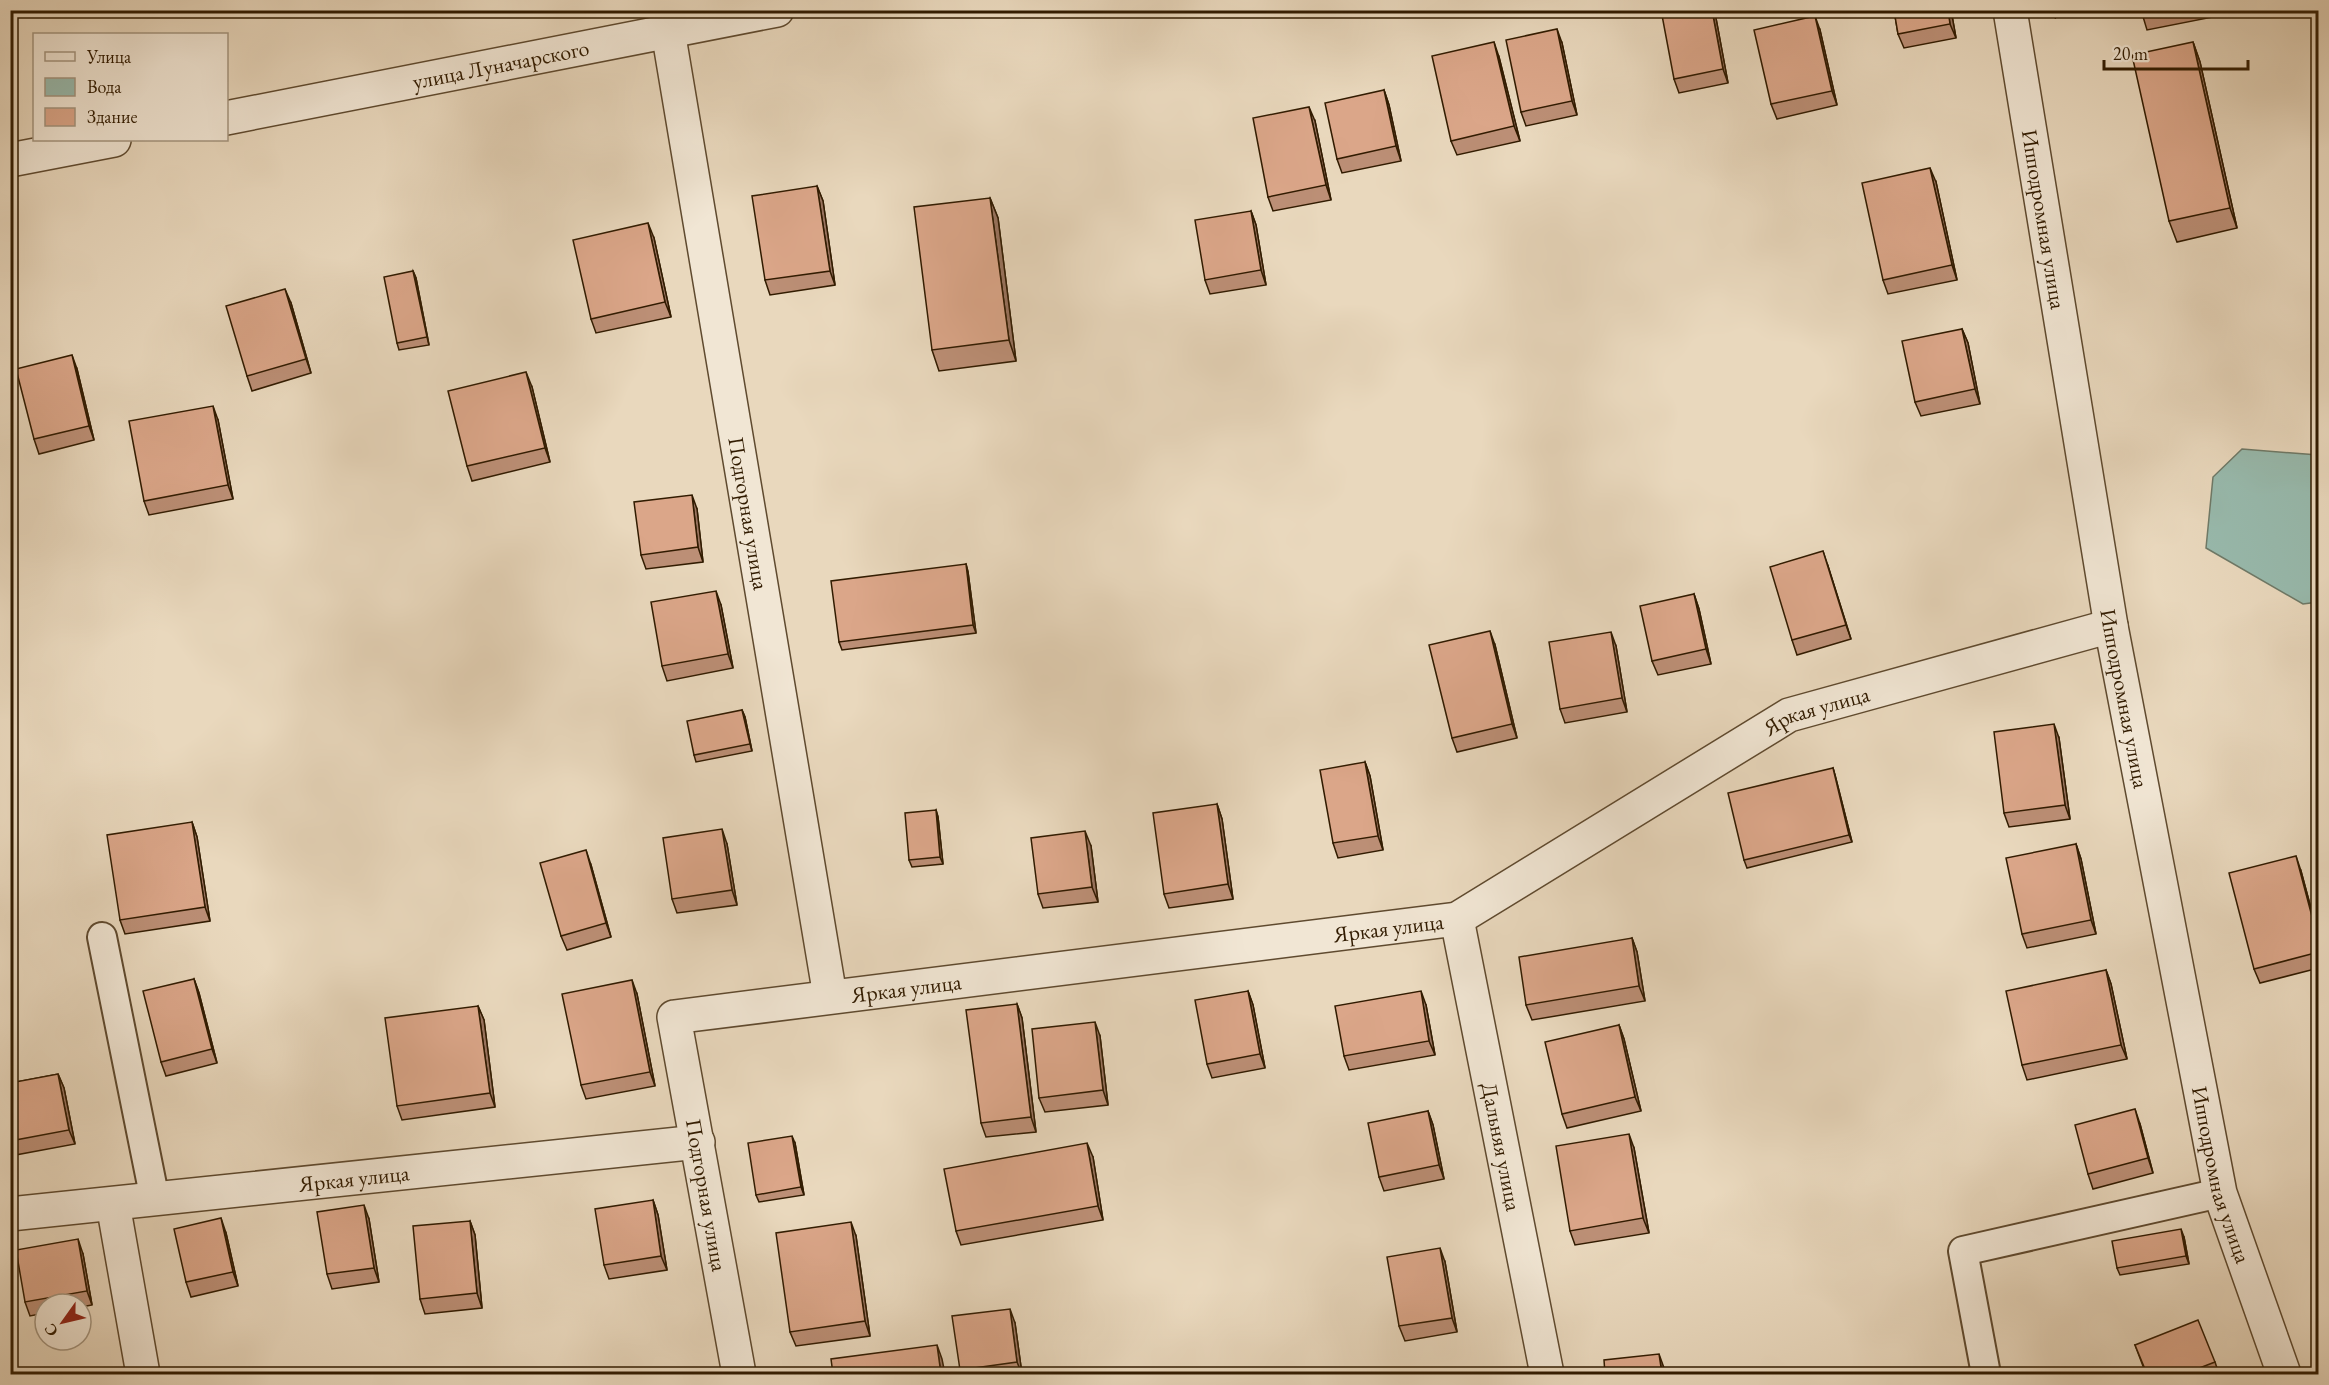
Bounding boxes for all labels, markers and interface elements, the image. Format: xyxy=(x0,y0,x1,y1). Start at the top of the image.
legend xyxy=(33,33,228,141)
street label: улица Луначарского xyxy=(410,33,592,96)
scale bar xyxy=(2104,33,2248,71)
text: 20 m xyxy=(2113,42,2148,65)
text: Улица xyxy=(86,45,132,68)
text: Вода xyxy=(87,75,122,98)
text: Здание xyxy=(87,105,137,128)
street label: Ипподромная улица xyxy=(2015,127,2073,312)
street label: Подгорная улица xyxy=(721,435,776,592)
street label: Ипподромная улица xyxy=(2093,607,2156,791)
street label: Яркая улица xyxy=(1757,679,1873,743)
street label: Яркая улица xyxy=(1331,907,1446,949)
street label: Яркая улица xyxy=(849,967,963,1010)
street label: Дальняя улица xyxy=(1475,1080,1528,1214)
street label: Ипподромная улица xyxy=(2185,1084,2258,1267)
street label: Подгорная улица xyxy=(679,1116,734,1274)
street label: Яркая улица xyxy=(297,1158,411,1199)
north arrow xyxy=(33,1292,93,1352)
text: С xyxy=(39,1320,63,1341)

